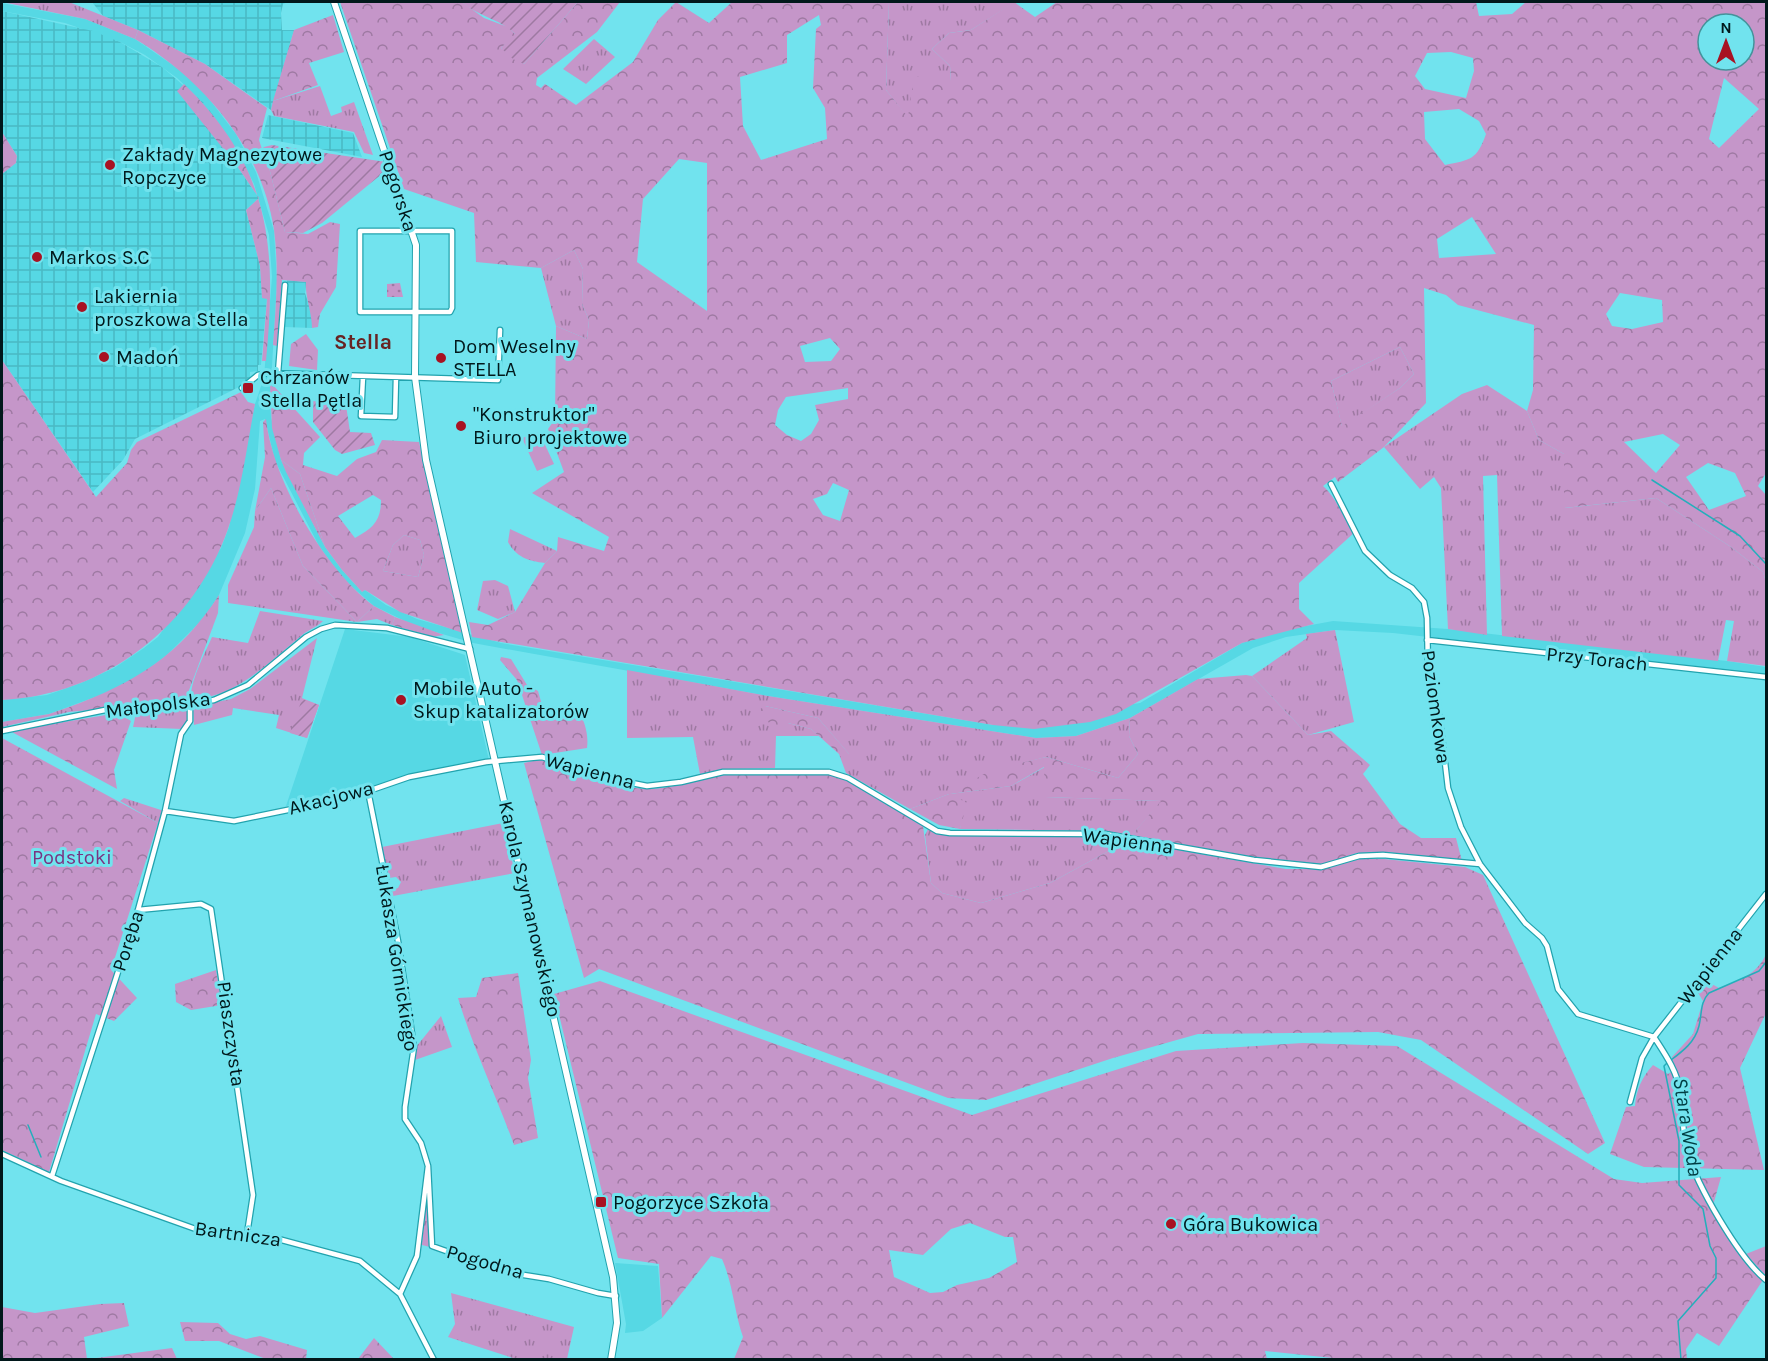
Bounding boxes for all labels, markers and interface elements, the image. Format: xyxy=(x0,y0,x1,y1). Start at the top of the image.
north arrow xyxy=(1696,12,1756,72)
text: N xyxy=(1720,18,1732,37)
place label: Zakłady Magnezytowe Ropczyce xyxy=(122,143,322,189)
street label: Pogorska xyxy=(374,147,422,235)
marker: Zakłady Magnezytowe Ropczyce xyxy=(103,158,117,172)
place label: Markos S.C xyxy=(49,246,150,269)
marker: Markos S.C xyxy=(30,250,44,264)
place label: Lakiernia proszkowa Stella xyxy=(94,285,248,331)
marker: Lakiernia proszkowa Stella xyxy=(75,300,89,314)
district label: Stella xyxy=(334,330,392,354)
place label: Dom Weselny STELLA xyxy=(453,335,576,381)
place label: Madoń xyxy=(116,346,179,369)
marker: Madoń xyxy=(97,350,111,364)
marker: Dom Weselny STELLA xyxy=(434,351,448,365)
place label: Chrzanów Stella Pętla xyxy=(260,366,362,412)
marker: Chrzanów Stella Pętla xyxy=(241,381,255,395)
place label: "Konstruktor" Biuro projektowe xyxy=(473,403,627,449)
marker: "Konstruktor" Biuro projektowe xyxy=(454,419,468,433)
street label: Przy Torach xyxy=(1545,642,1649,676)
street label: Poziomkowa xyxy=(1417,649,1455,765)
place label: Mobile Auto - Skup katalizatorów xyxy=(413,677,589,723)
street label: Małopolska xyxy=(104,687,212,723)
marker: Mobile Auto - Skup katalizatorów xyxy=(394,693,408,707)
street label: Wapienna xyxy=(543,748,637,794)
street label: Akacjowa xyxy=(286,776,376,820)
street label: Karola Szymanowskiego xyxy=(494,799,566,1019)
street label: Wapienna xyxy=(1081,823,1175,859)
park label: Podstoki xyxy=(32,846,112,869)
street label: Łukasza Górnickiego xyxy=(371,863,423,1053)
street label: Poręba xyxy=(107,908,149,974)
street label: Wapienna xyxy=(1673,923,1747,1009)
street label: Piaszczysta xyxy=(212,980,250,1088)
water label: Stara Woda xyxy=(1668,1076,1708,1178)
place label: Pogorzyce Szkoła xyxy=(613,1191,769,1214)
marker: Pogorzyce Szkoła xyxy=(594,1195,608,1209)
place label: Góra Bukowica xyxy=(1183,1213,1318,1236)
street label: Bartnicza xyxy=(193,1217,283,1251)
marker: Góra Bukowica xyxy=(1164,1217,1178,1231)
street label: Pogodna xyxy=(444,1240,526,1284)

